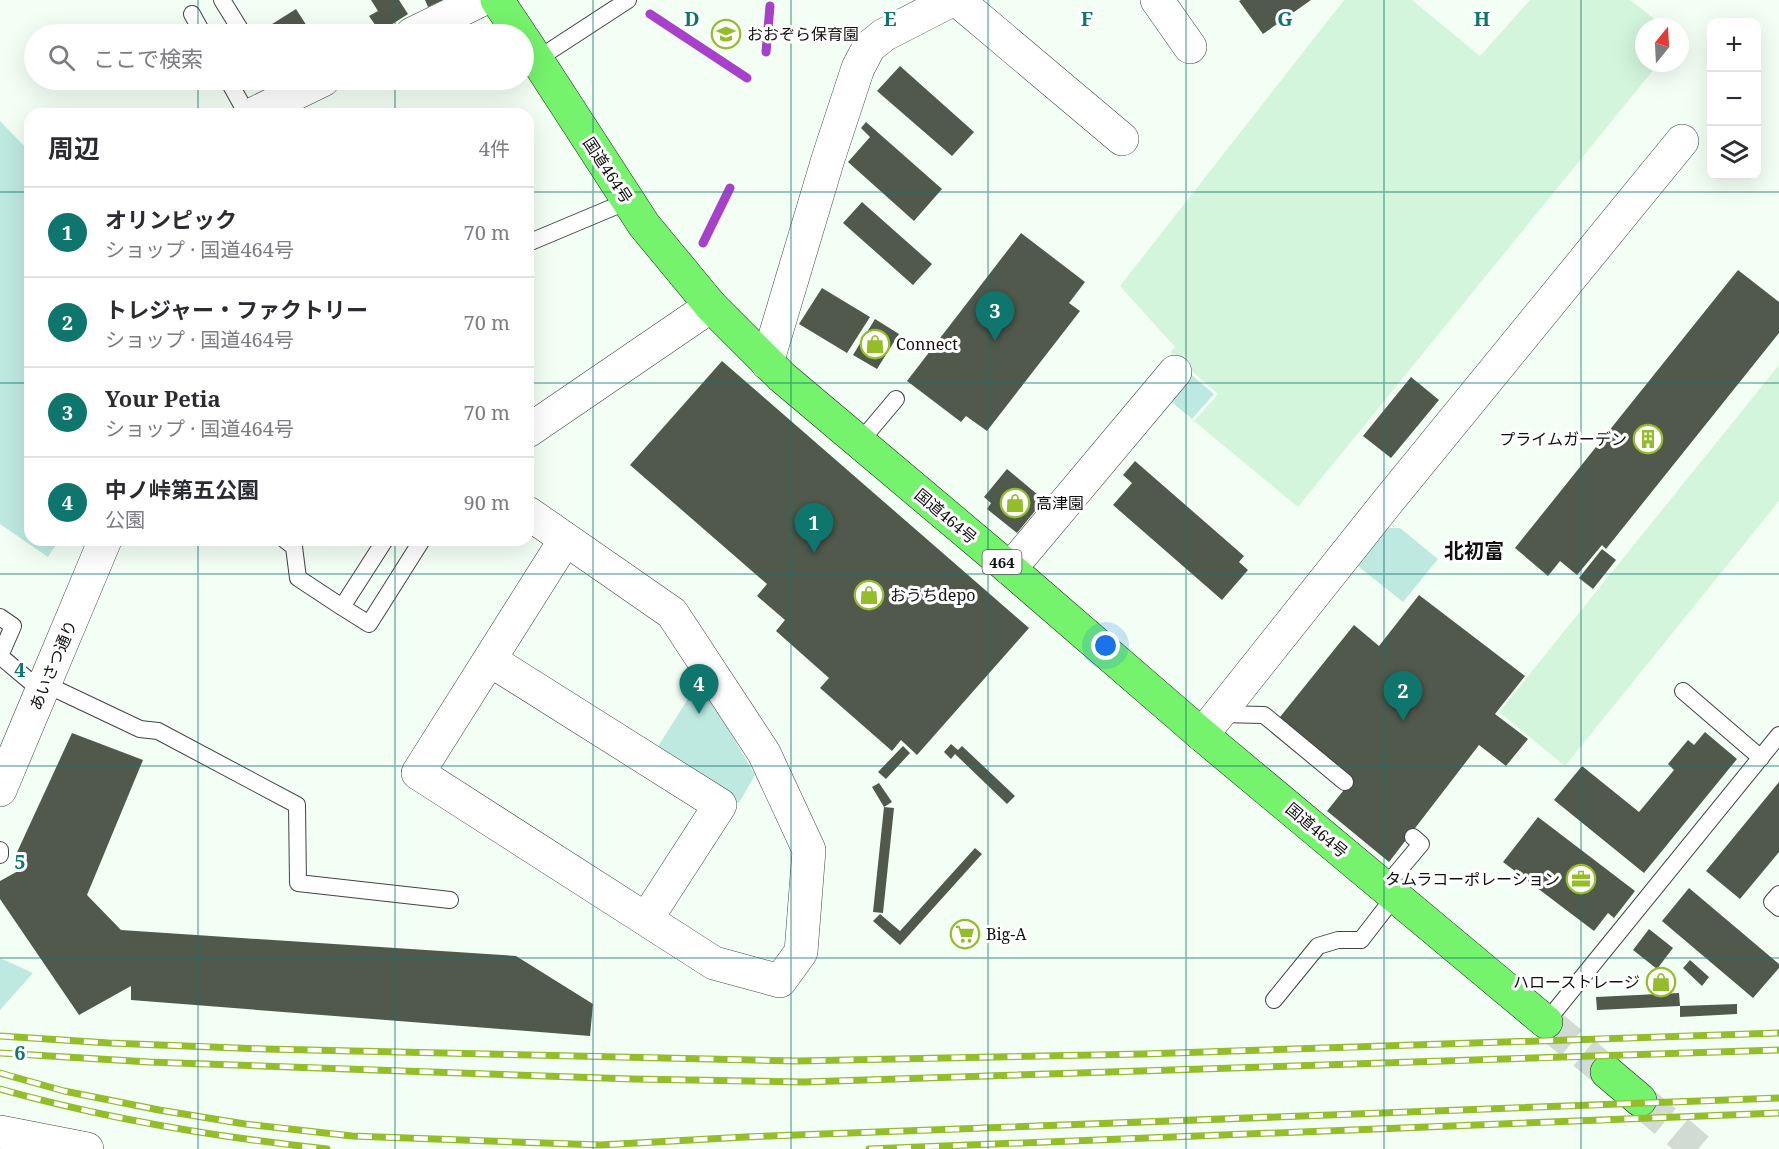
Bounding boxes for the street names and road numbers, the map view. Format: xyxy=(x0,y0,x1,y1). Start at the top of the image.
street label: 国道464号 xyxy=(578,133,638,207)
street label: 国道464号 xyxy=(910,484,982,548)
road number: 464 xyxy=(982,550,1022,574)
street label: あいさつ通り xyxy=(24,617,82,713)
street label: 国道464号 xyxy=(1281,798,1353,862)

